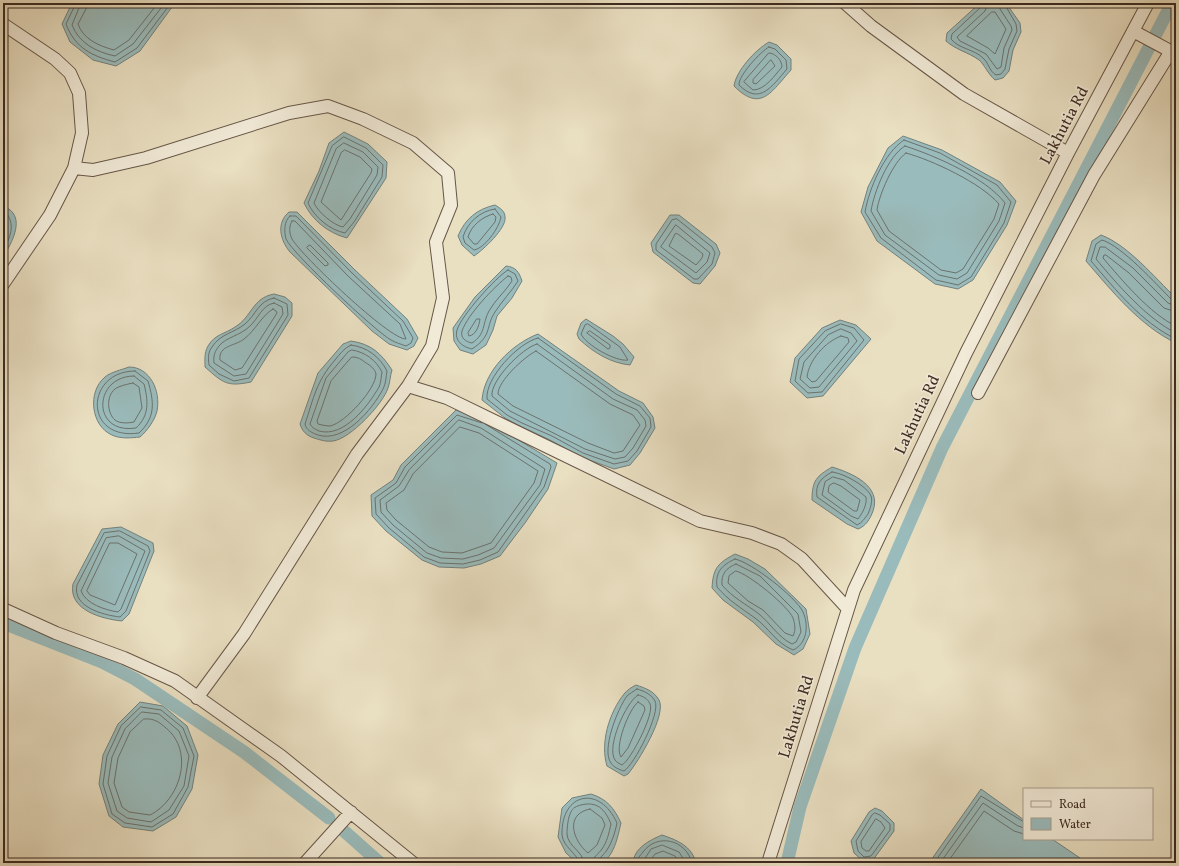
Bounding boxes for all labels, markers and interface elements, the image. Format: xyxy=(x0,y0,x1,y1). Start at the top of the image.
street label: Lakhutia Rd xyxy=(1035,83,1095,169)
street label: Lakhutia Rd xyxy=(890,372,946,458)
street label: Lakhutia Rd xyxy=(774,673,820,761)
legend xyxy=(1023,788,1153,840)
text: Road xyxy=(1059,797,1086,813)
text: Water xyxy=(1059,817,1091,833)

